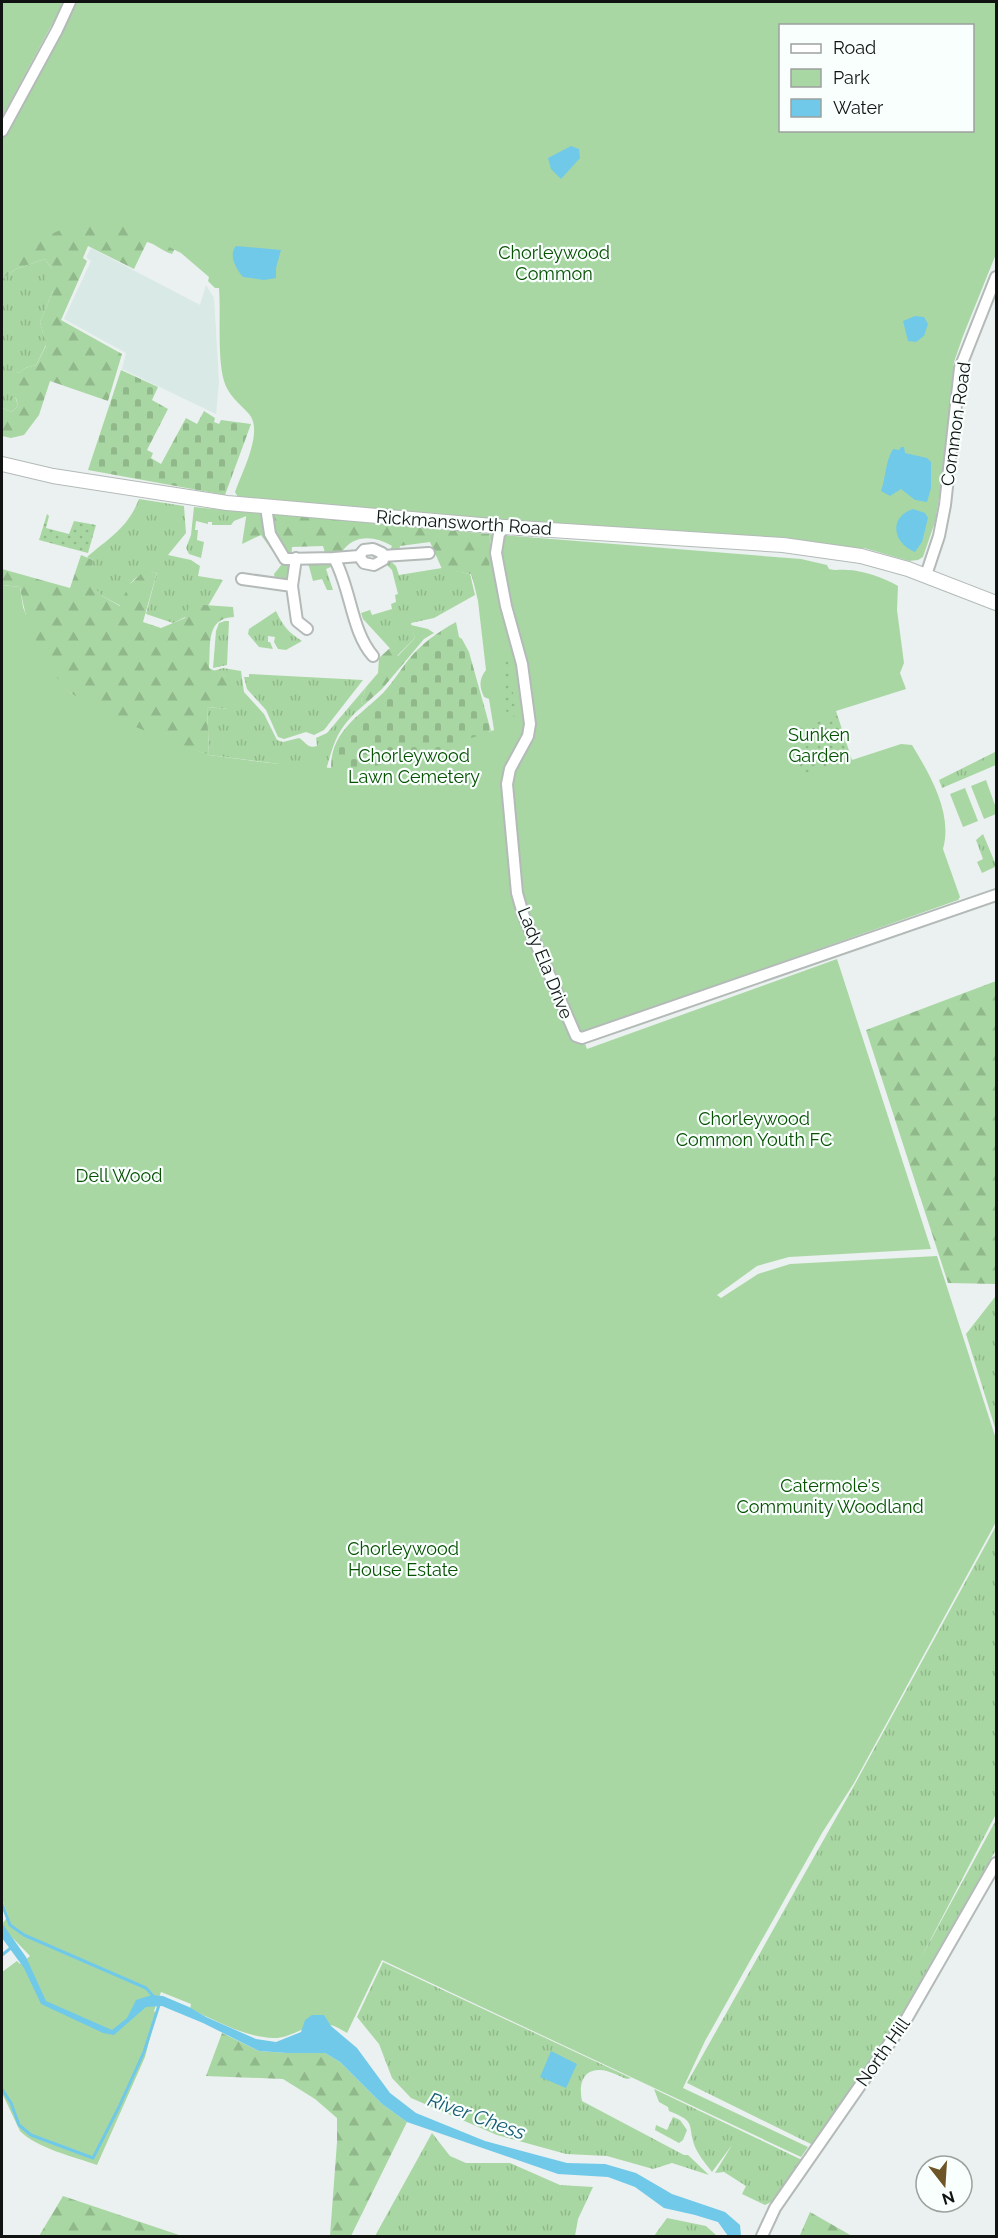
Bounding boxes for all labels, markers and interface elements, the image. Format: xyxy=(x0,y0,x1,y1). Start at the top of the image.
legend xyxy=(779,24,974,132)
text: Road xyxy=(833,37,876,58)
text: Park xyxy=(833,67,870,88)
text: Water xyxy=(833,97,884,118)
park label: Chorleywood Common xyxy=(498,242,610,284)
street label: Common Road xyxy=(936,361,975,487)
street label: Rickmansworth Road xyxy=(376,506,553,539)
park label: Sunken Garden xyxy=(788,724,850,766)
park label: Chorleywood Lawn Cemetery xyxy=(348,745,480,787)
street label: Lady Ela Drive xyxy=(514,904,578,1022)
park label: Chorleywood Common Youth FC xyxy=(676,1108,832,1150)
park label: Dell Wood xyxy=(76,1165,162,1186)
park label: Catermole's Community Woodland xyxy=(736,1475,924,1517)
park label: Chorleywood House Estate xyxy=(347,1538,459,1580)
street label: North Hill xyxy=(851,2013,914,2090)
water label: River Chess xyxy=(425,2087,530,2145)
north arrow xyxy=(914,2154,974,2214)
text: N xyxy=(940,2187,957,2209)

